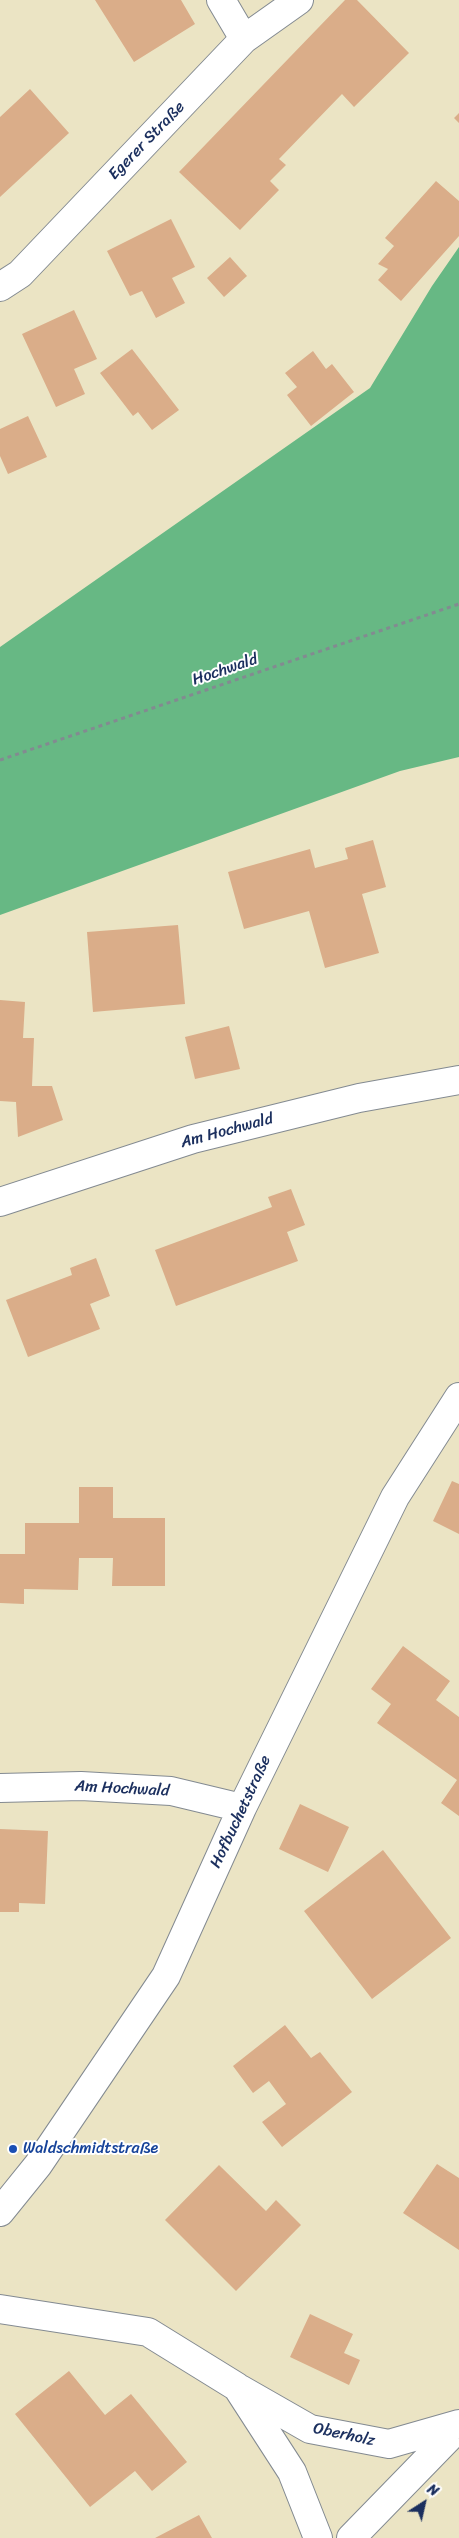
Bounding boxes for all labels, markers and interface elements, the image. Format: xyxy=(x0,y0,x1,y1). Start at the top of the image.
street label: Egerer Straße xyxy=(105,98,189,184)
street label: Hochwald xyxy=(190,650,260,690)
street label: Am Hochwald xyxy=(179,1109,275,1153)
street label: Hofbuchetstraße xyxy=(206,1753,276,1871)
street label: Am Hochwald xyxy=(74,1777,170,1801)
place label: Waldschmidtstraße xyxy=(23,2139,158,2159)
marker: Waldschmidtstraße xyxy=(7,2143,19,2155)
street label: Oberholz xyxy=(311,2419,377,2451)
text: N xyxy=(422,2477,444,2503)
north arrow xyxy=(399,2478,449,2528)

